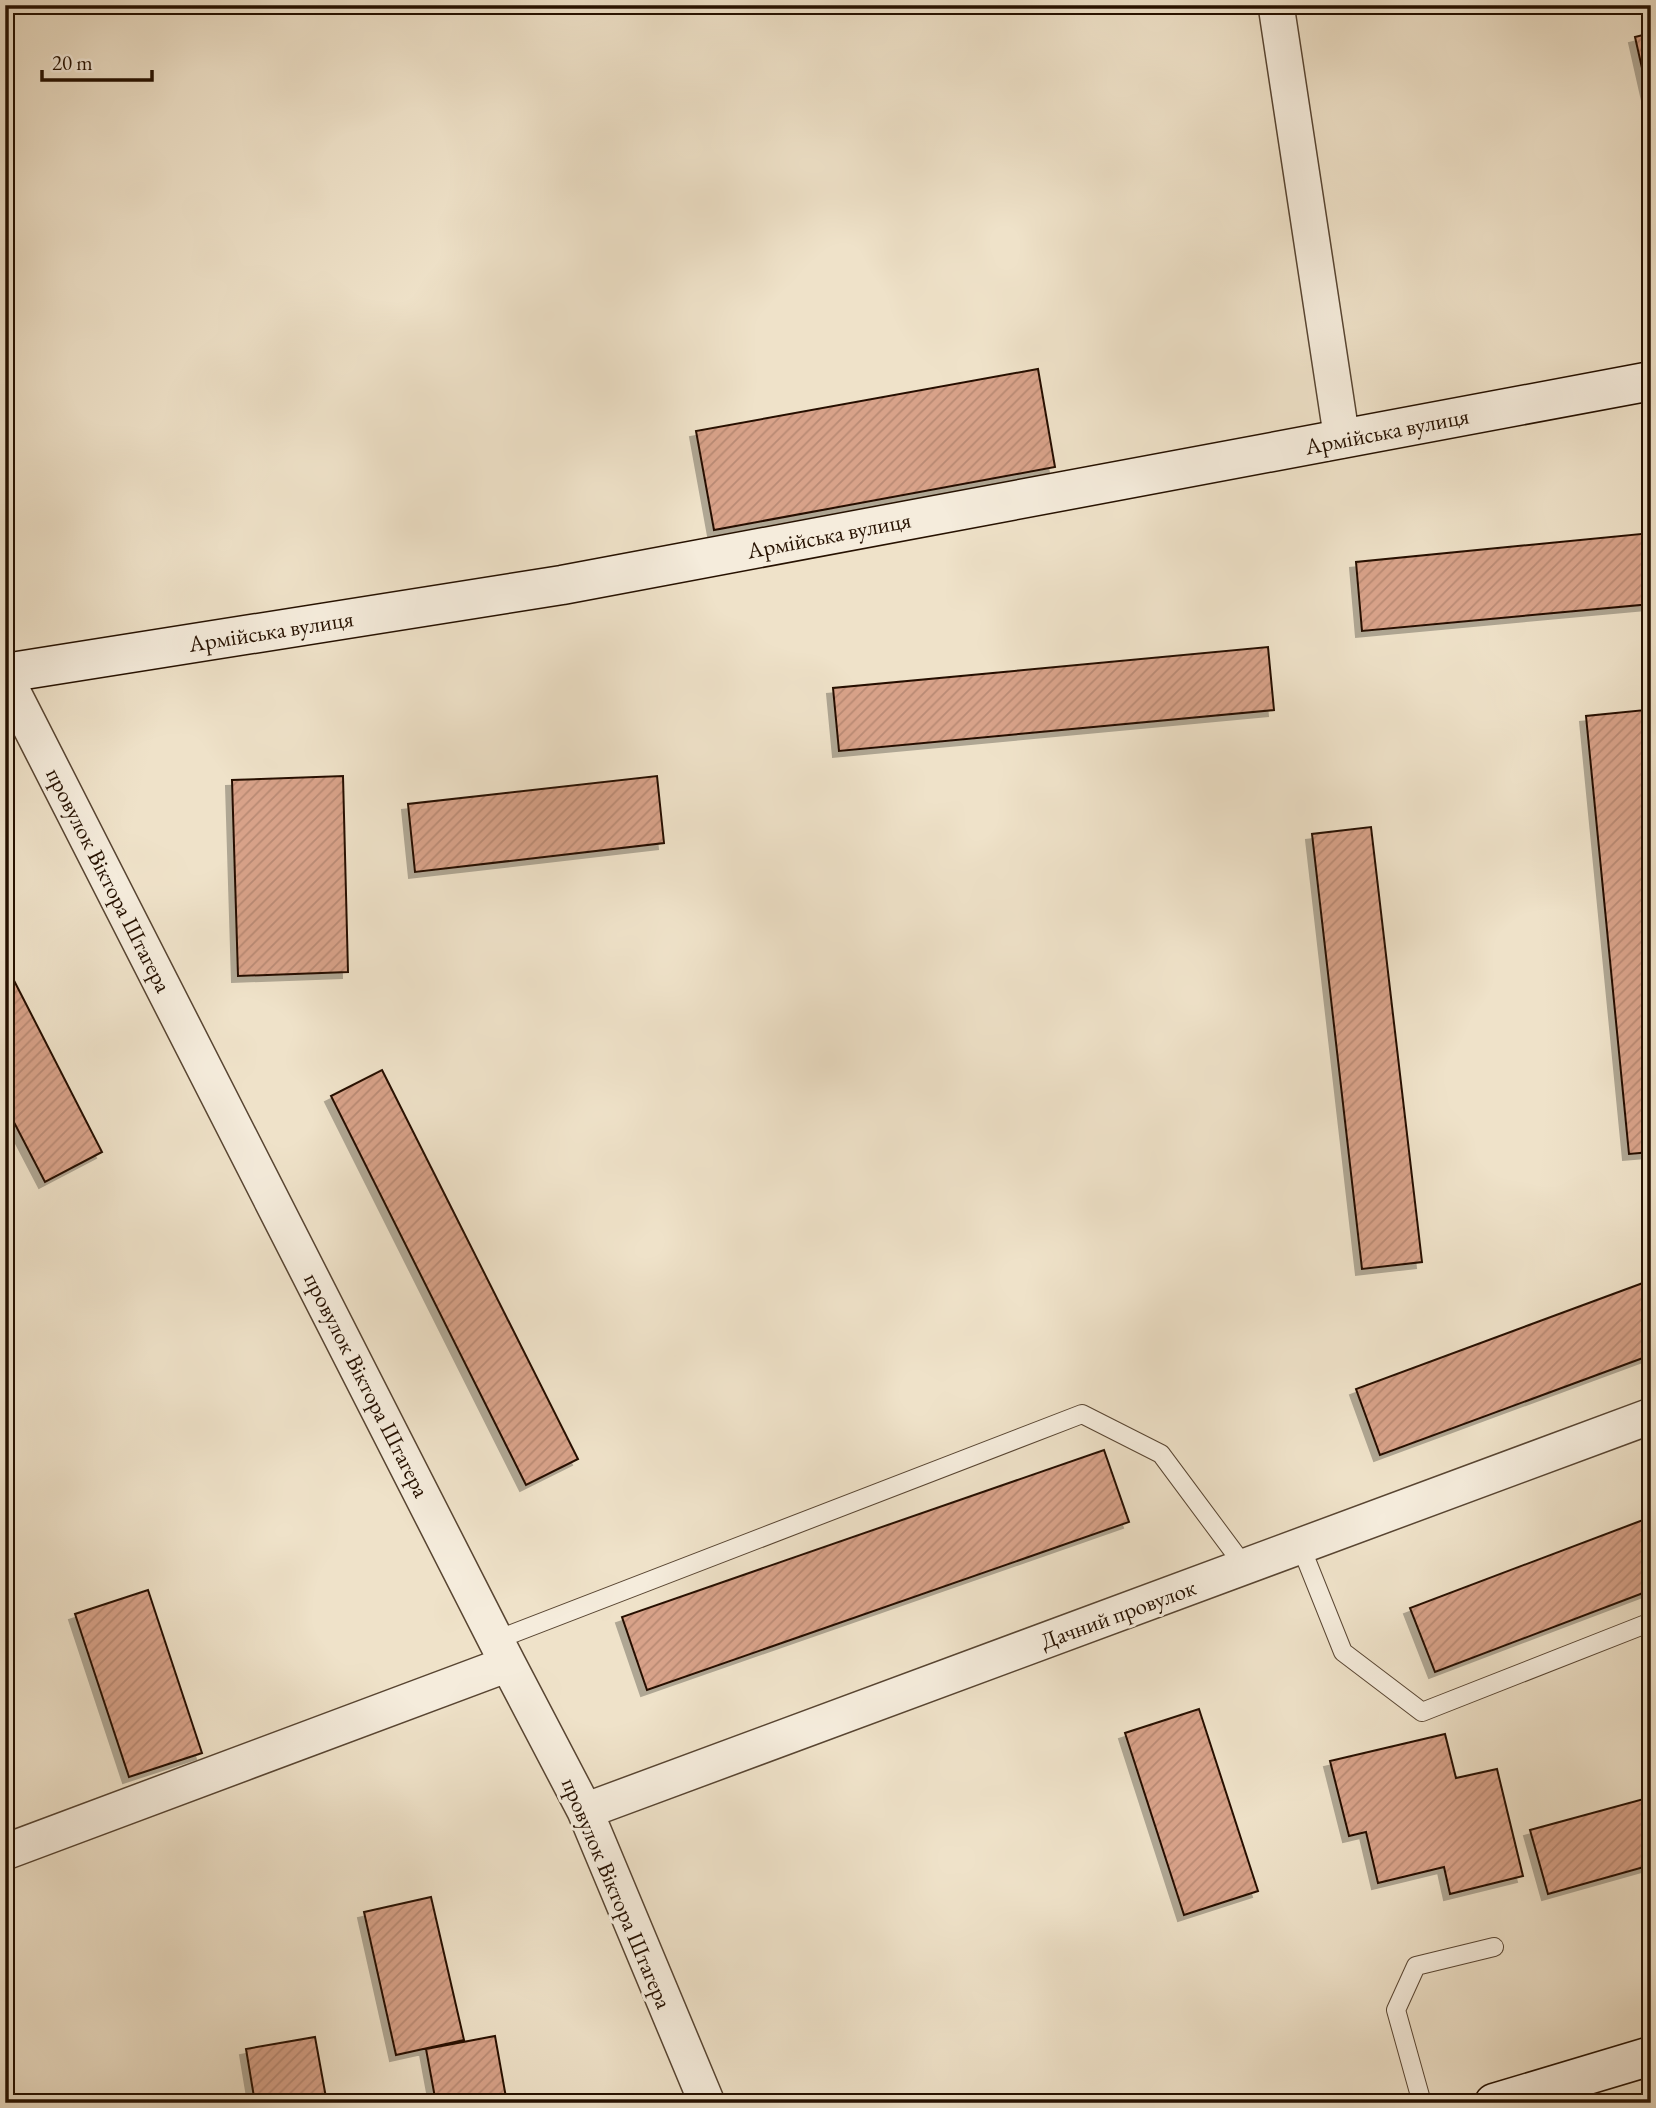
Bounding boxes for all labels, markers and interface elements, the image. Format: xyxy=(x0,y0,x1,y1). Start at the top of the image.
scale bar xyxy=(42,38,152,82)
text: 20 m xyxy=(52,49,93,76)
street label: Армійська вулиця xyxy=(1301,400,1472,462)
street label: Армійська вулиця xyxy=(743,504,914,566)
street label: Армійська вулиця xyxy=(185,603,356,659)
street label: провулок Віктора Штагера xyxy=(39,763,179,998)
street label: провулок Віктора Штагера xyxy=(297,1268,437,1503)
street label: Дачний провулок xyxy=(1036,1572,1200,1656)
street label: провулок Віктора Штагера xyxy=(555,1773,680,2014)

